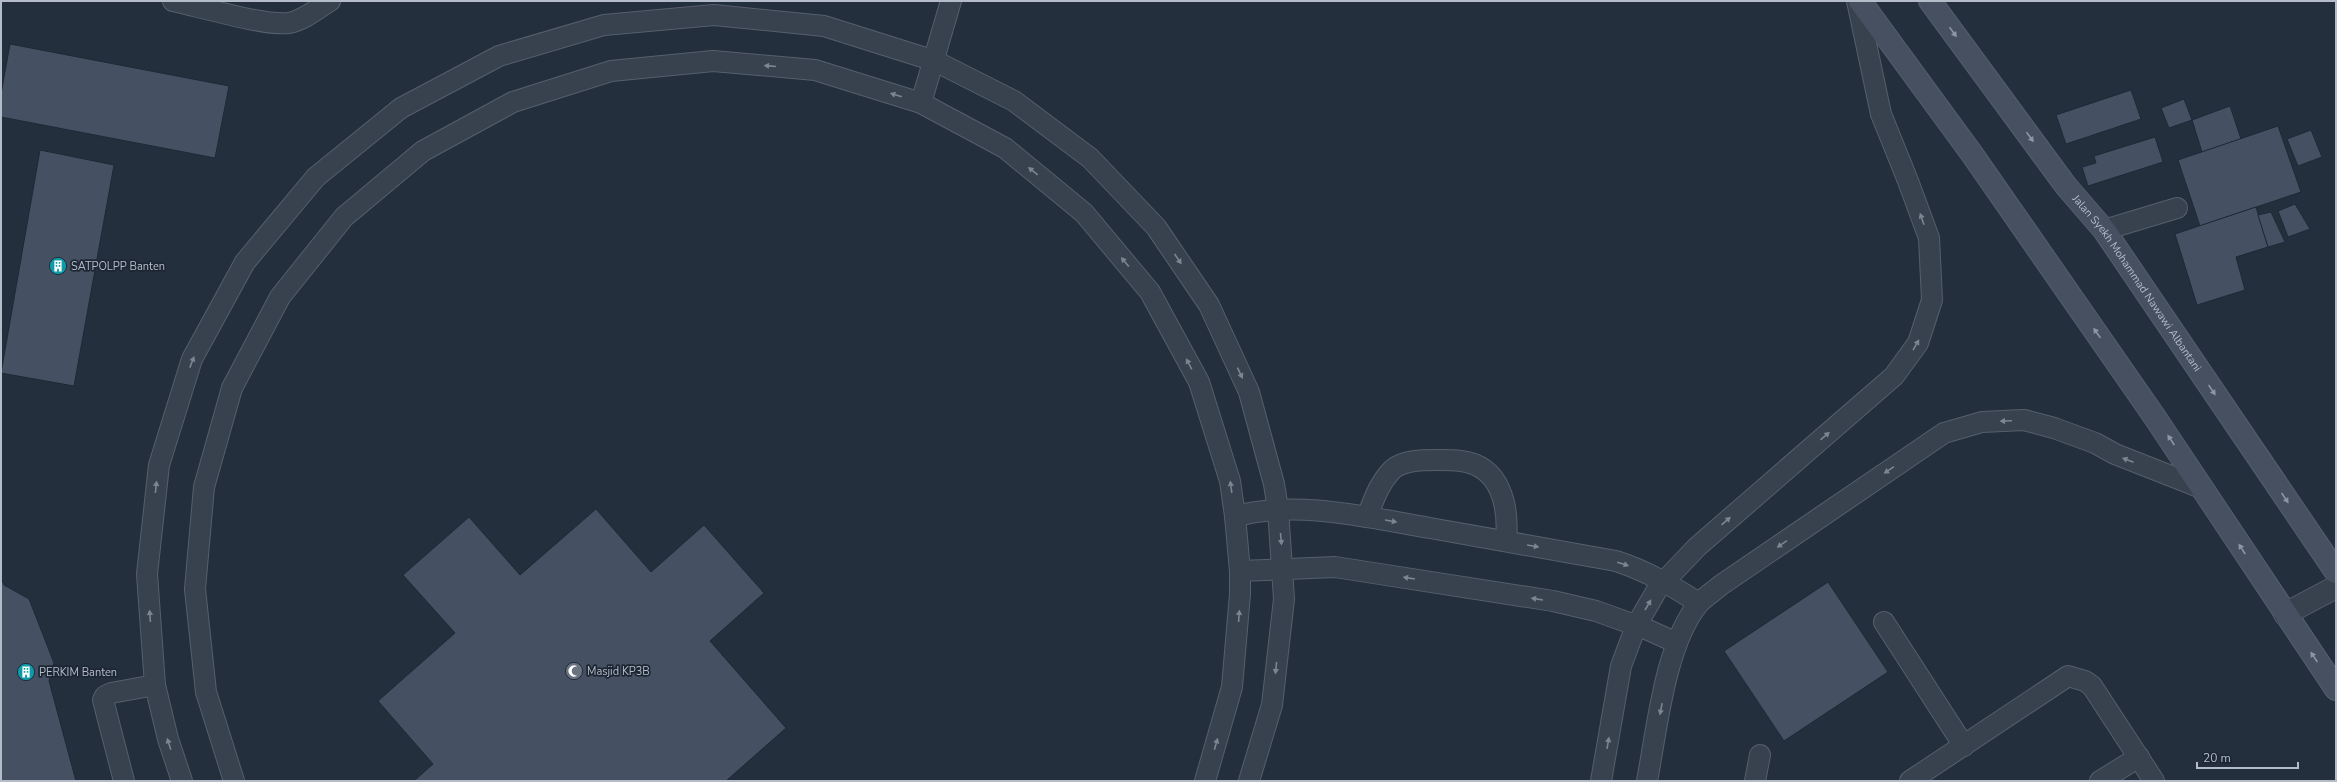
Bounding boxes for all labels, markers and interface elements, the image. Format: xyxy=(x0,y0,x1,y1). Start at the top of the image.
one-way arrow xyxy=(1949,27,1957,38)
one-way arrow xyxy=(764,63,776,69)
one-way arrow xyxy=(889,92,901,98)
one-way arrow xyxy=(2026,132,2034,143)
one-way arrow xyxy=(1028,167,1038,175)
street label: Jalan Syekh Mohammad Nawawi Albantani xyxy=(2068,191,2205,374)
one-way arrow xyxy=(1919,213,1925,225)
one-way arrow xyxy=(1174,254,1182,264)
building icon: SATPOLPP Banten xyxy=(48,256,68,276)
one-way arrow xyxy=(1121,256,1130,267)
place label: SATPOLPP Banten xyxy=(71,259,165,274)
one-way arrow xyxy=(2093,328,2101,339)
one-way arrow xyxy=(1912,339,1919,351)
one-way arrow xyxy=(189,355,195,367)
one-way arrow xyxy=(1186,358,1193,370)
one-way arrow xyxy=(1237,367,1243,378)
one-way arrow xyxy=(2208,385,2216,395)
one-way arrow xyxy=(1999,418,2012,424)
one-way arrow xyxy=(1819,432,1830,441)
one-way arrow xyxy=(2167,435,2175,445)
one-way arrow xyxy=(2122,456,2134,462)
one-way arrow xyxy=(1884,466,1894,474)
one-way arrow xyxy=(153,481,160,493)
one-way arrow xyxy=(1228,481,1234,493)
one-way arrow xyxy=(2281,492,2289,503)
one-way arrow xyxy=(1721,517,1732,526)
one-way arrow xyxy=(1385,518,1397,524)
one-way arrow xyxy=(1277,533,1284,545)
one-way arrow xyxy=(1776,540,1787,548)
one-way arrow xyxy=(2239,543,2246,554)
one-way arrow xyxy=(1527,544,1539,550)
one-way arrow xyxy=(1618,561,1630,567)
one-way arrow xyxy=(1403,575,1415,581)
one-way arrow xyxy=(1531,596,1543,602)
one-way arrow xyxy=(1644,599,1651,611)
one-way arrow xyxy=(146,610,153,622)
one-way arrow xyxy=(1235,610,1242,622)
one-way arrow xyxy=(2310,652,2318,662)
mosque icon: Masjid KP3B xyxy=(564,661,584,681)
building icon: PERKIM Banten xyxy=(16,662,36,682)
one-way arrow xyxy=(1273,662,1279,674)
place label: Masjid KP3B xyxy=(587,664,650,679)
place label: PERKIM Banten xyxy=(39,665,117,680)
one-way arrow xyxy=(1657,703,1663,716)
one-way arrow xyxy=(1605,736,1611,749)
one-way arrow xyxy=(1213,737,1219,750)
one-way arrow xyxy=(166,738,172,750)
scale bar xyxy=(2197,744,2298,770)
text: 20 m xyxy=(2203,750,2231,766)

